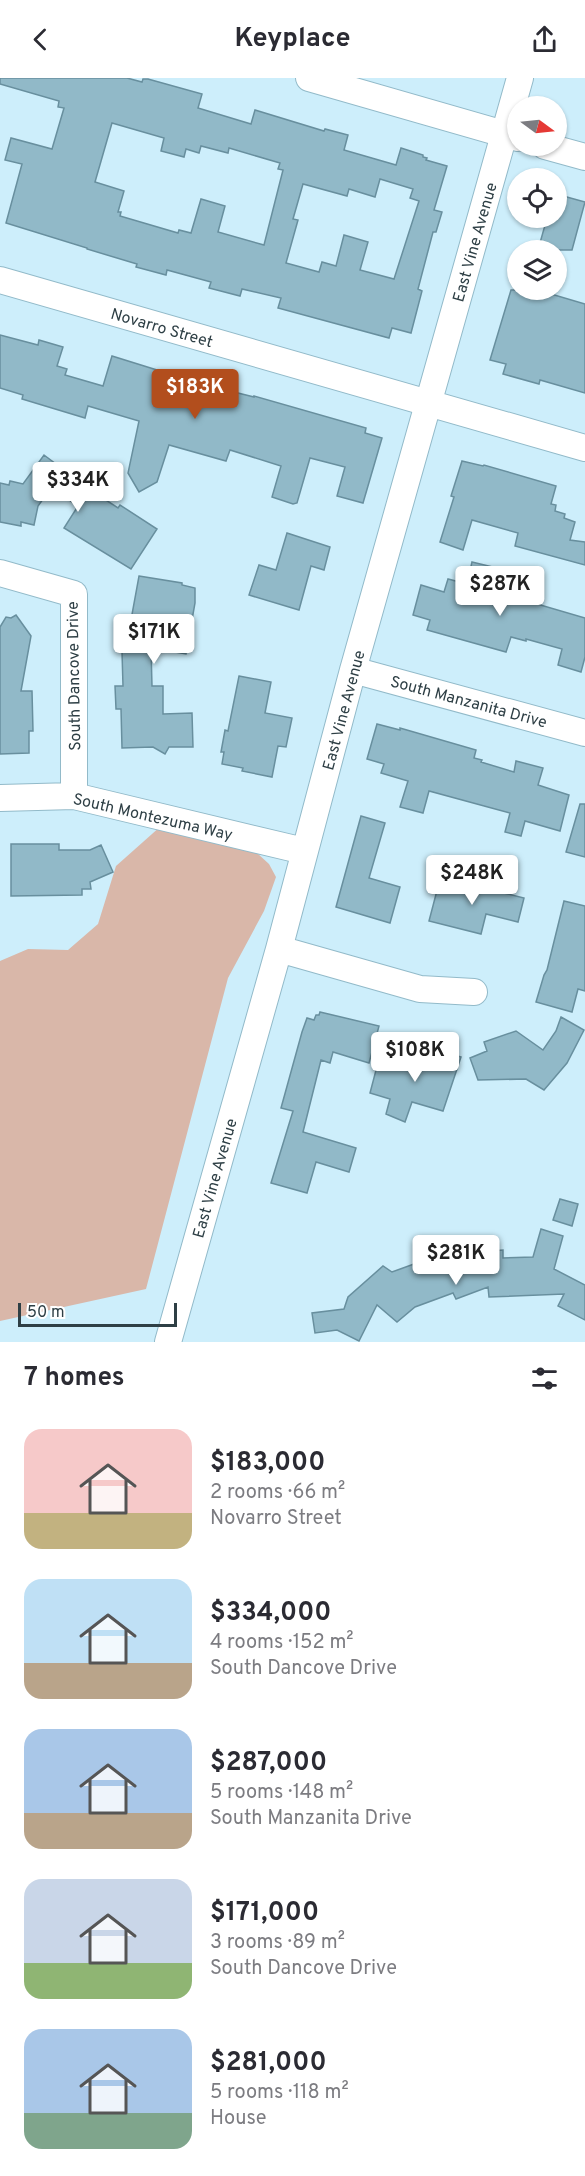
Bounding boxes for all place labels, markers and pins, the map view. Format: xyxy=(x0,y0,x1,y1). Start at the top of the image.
pin: $183K xyxy=(153,369,237,420)
pin: $334K xyxy=(36,462,120,513)
pin: $287K xyxy=(458,566,542,617)
pin: $171K xyxy=(112,614,196,665)
pin: $248K xyxy=(430,855,514,906)
pin: $108K xyxy=(373,1032,457,1083)
pin: $281K xyxy=(414,1235,498,1286)

